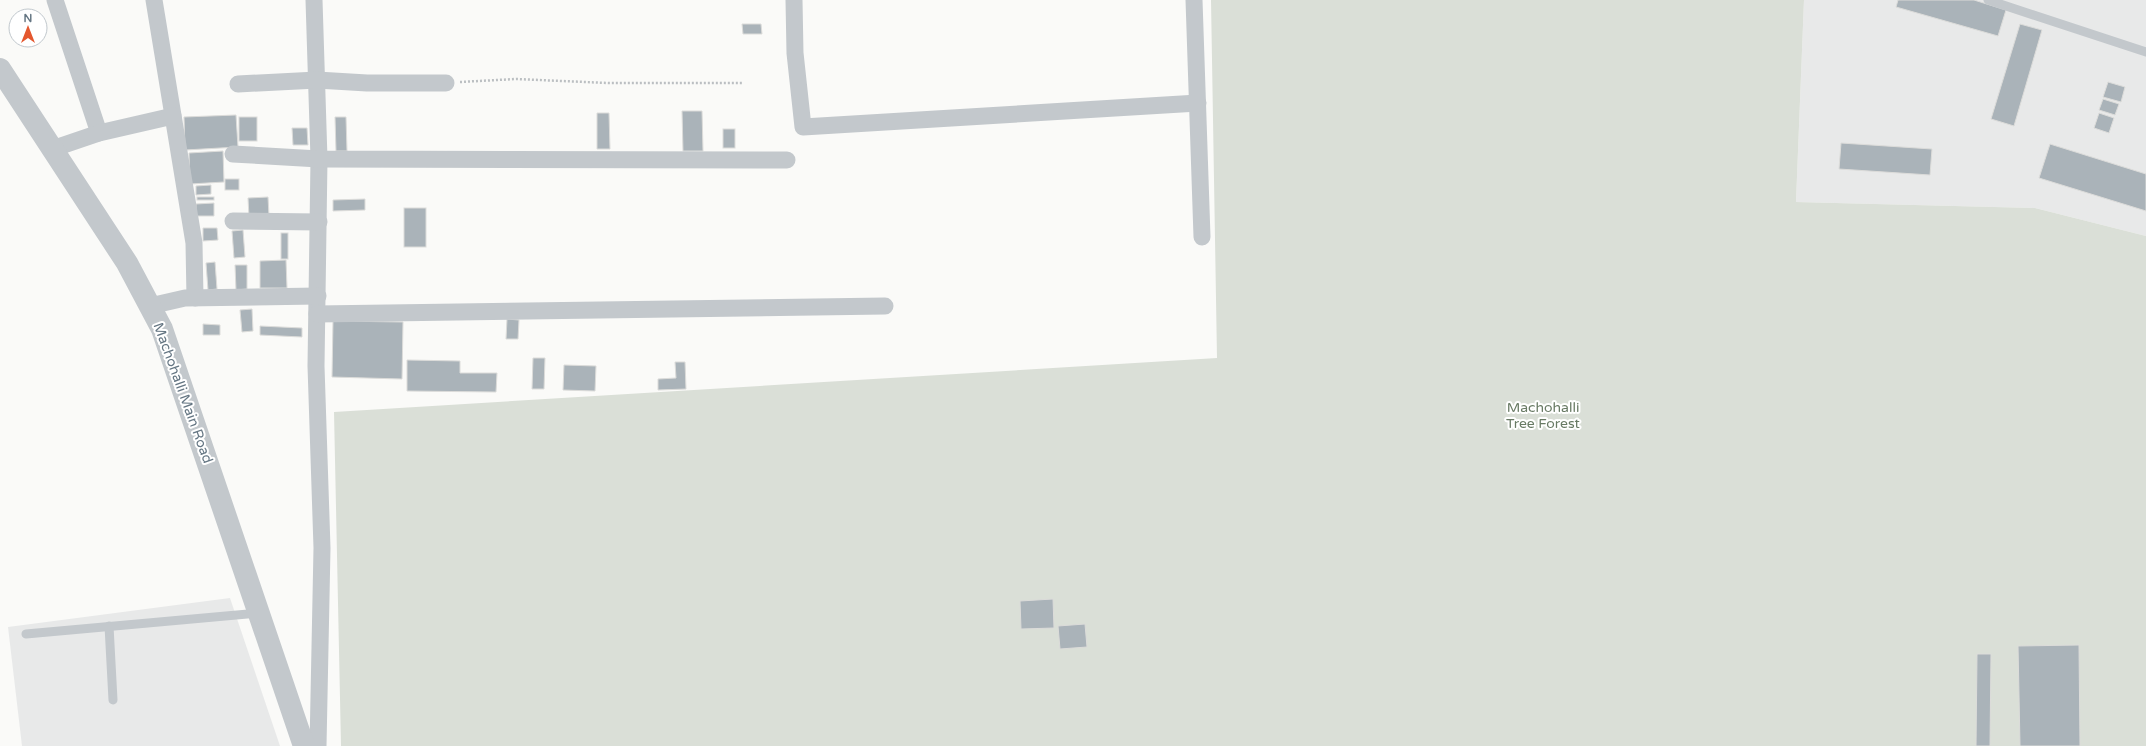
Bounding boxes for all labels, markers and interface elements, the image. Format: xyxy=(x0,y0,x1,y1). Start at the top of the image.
north arrow xyxy=(8,8,48,48)
text: N xyxy=(24,12,32,25)
street label: Machohalli Main Road xyxy=(150,320,216,466)
park label: Machohalli Tree Forest xyxy=(1506,399,1581,432)

